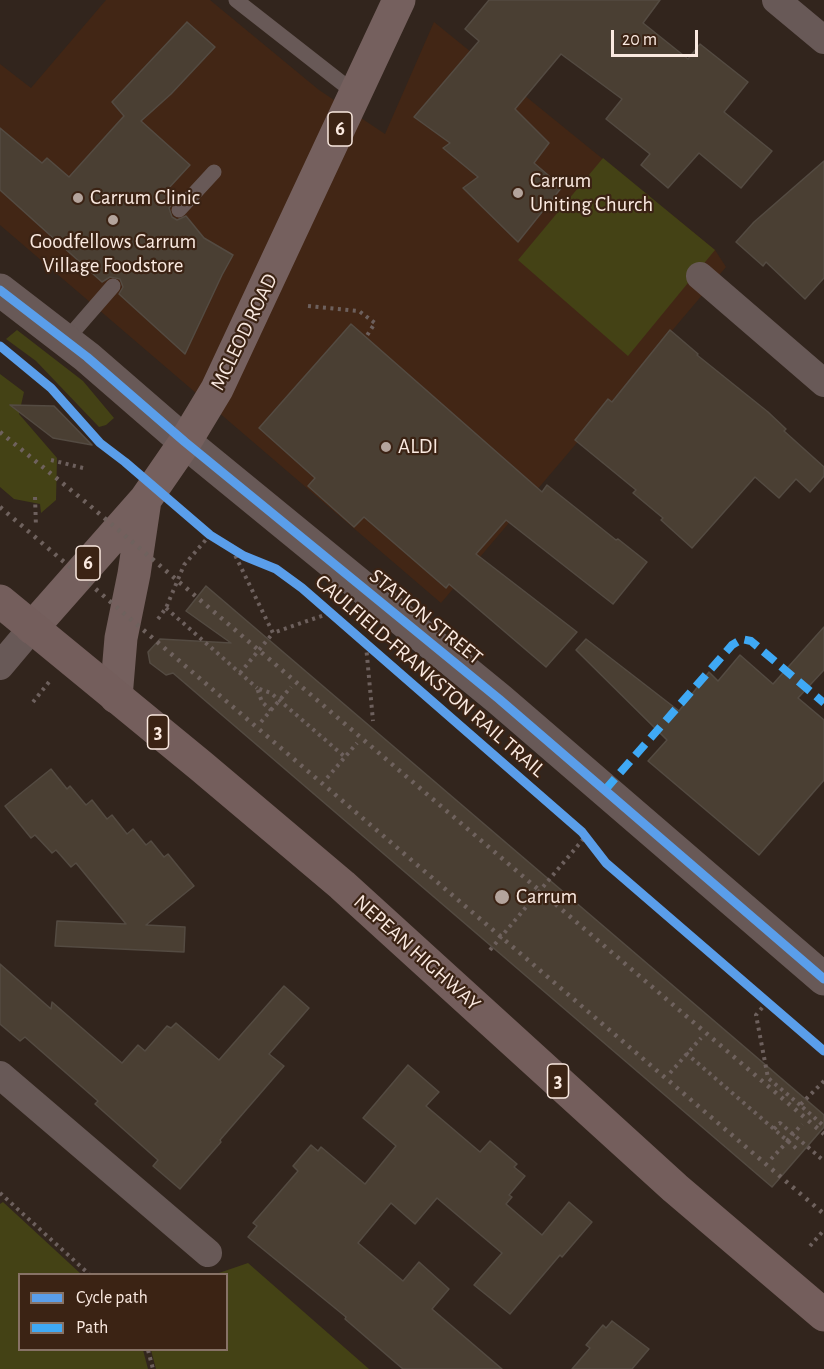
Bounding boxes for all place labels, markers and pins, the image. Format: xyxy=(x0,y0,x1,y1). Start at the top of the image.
place label: Carrum Uniting Church xyxy=(530,168,653,218)
place label: Carrum Clinic xyxy=(90,185,200,211)
marker: Carrum Uniting Church xyxy=(511,186,525,200)
marker: Carrum Clinic xyxy=(71,191,85,205)
marker: Goodfellows Carrum Village Foodstore xyxy=(106,213,120,227)
place label: Goodfellows Carrum Village Foodstore xyxy=(30,229,196,279)
place label: ALDI xyxy=(398,434,438,460)
marker: ALDI xyxy=(379,440,393,454)
place label: Carrum xyxy=(516,884,577,910)
marker: Carrum xyxy=(493,888,511,906)

